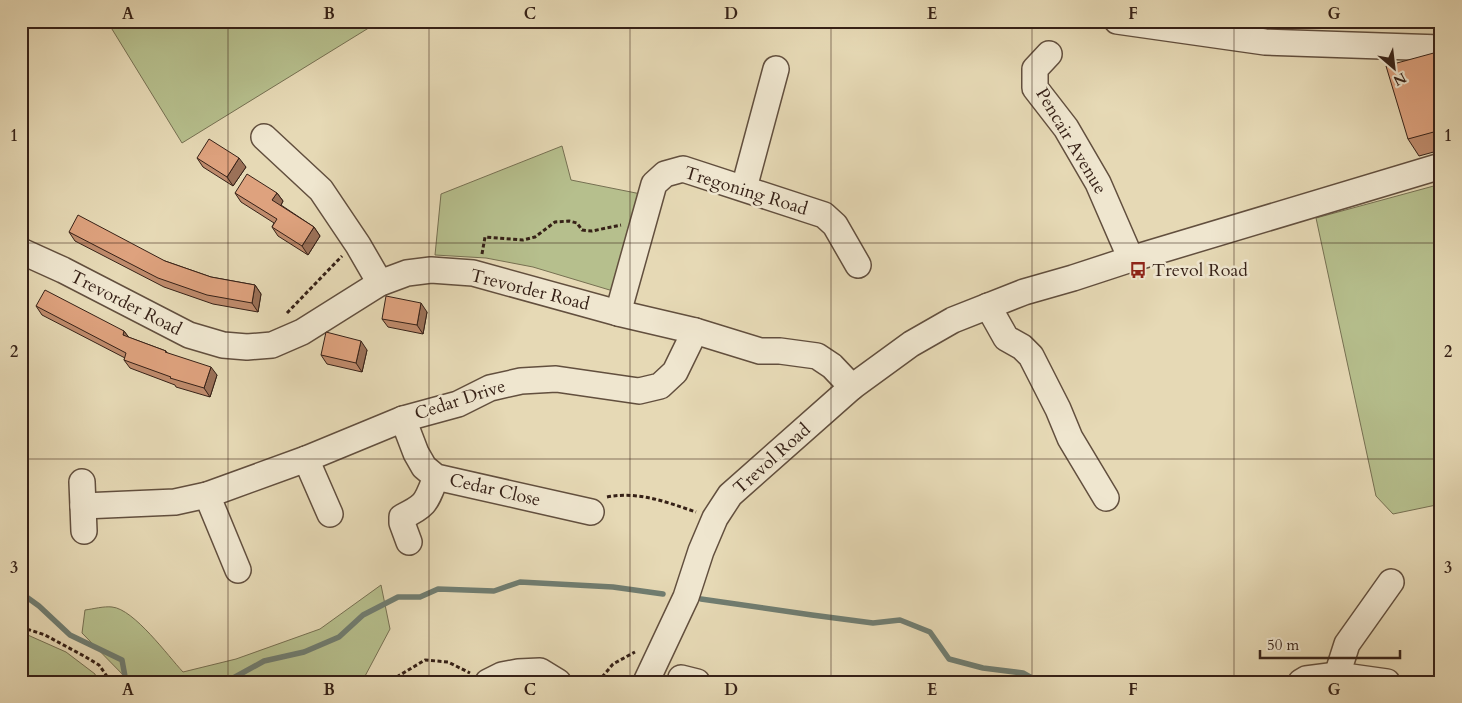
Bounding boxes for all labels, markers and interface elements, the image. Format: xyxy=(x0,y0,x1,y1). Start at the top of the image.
text: A xyxy=(122,3,134,25)
text: B xyxy=(323,3,335,25)
text: C xyxy=(524,3,536,25)
text: D xyxy=(724,3,738,25)
text: E xyxy=(927,3,937,25)
text: F xyxy=(1128,3,1138,25)
text: G xyxy=(1327,3,1341,25)
north arrow xyxy=(1370,42,1420,92)
text: N xyxy=(1390,68,1410,90)
street label: Pencair Avenue xyxy=(1029,83,1113,199)
text: 1 xyxy=(10,125,18,147)
text: 1 xyxy=(1444,125,1452,147)
street label: Tregoning Road xyxy=(681,160,811,222)
place label: Trevol Road xyxy=(1152,258,1248,283)
bus stop icon: Trevol Road xyxy=(1128,260,1148,280)
street label: Trevorder Road xyxy=(468,263,593,317)
street label: Trevorder Road xyxy=(66,264,186,342)
text: 2 xyxy=(10,341,18,363)
text: 2 xyxy=(1444,341,1452,363)
street label: Cedar Drive xyxy=(411,374,509,426)
street label: Trevol Road xyxy=(728,417,816,500)
street label: Cedar Close xyxy=(447,467,543,513)
text: 3 xyxy=(10,557,18,579)
text: 3 xyxy=(1444,557,1452,579)
scale bar xyxy=(1260,628,1400,660)
text: 50 m xyxy=(1267,635,1299,655)
text: A xyxy=(122,679,134,701)
text: B xyxy=(323,679,335,701)
text: C xyxy=(524,679,536,701)
text: D xyxy=(724,679,738,701)
text: E xyxy=(927,679,937,701)
text: F xyxy=(1128,679,1138,701)
text: G xyxy=(1327,679,1341,701)

